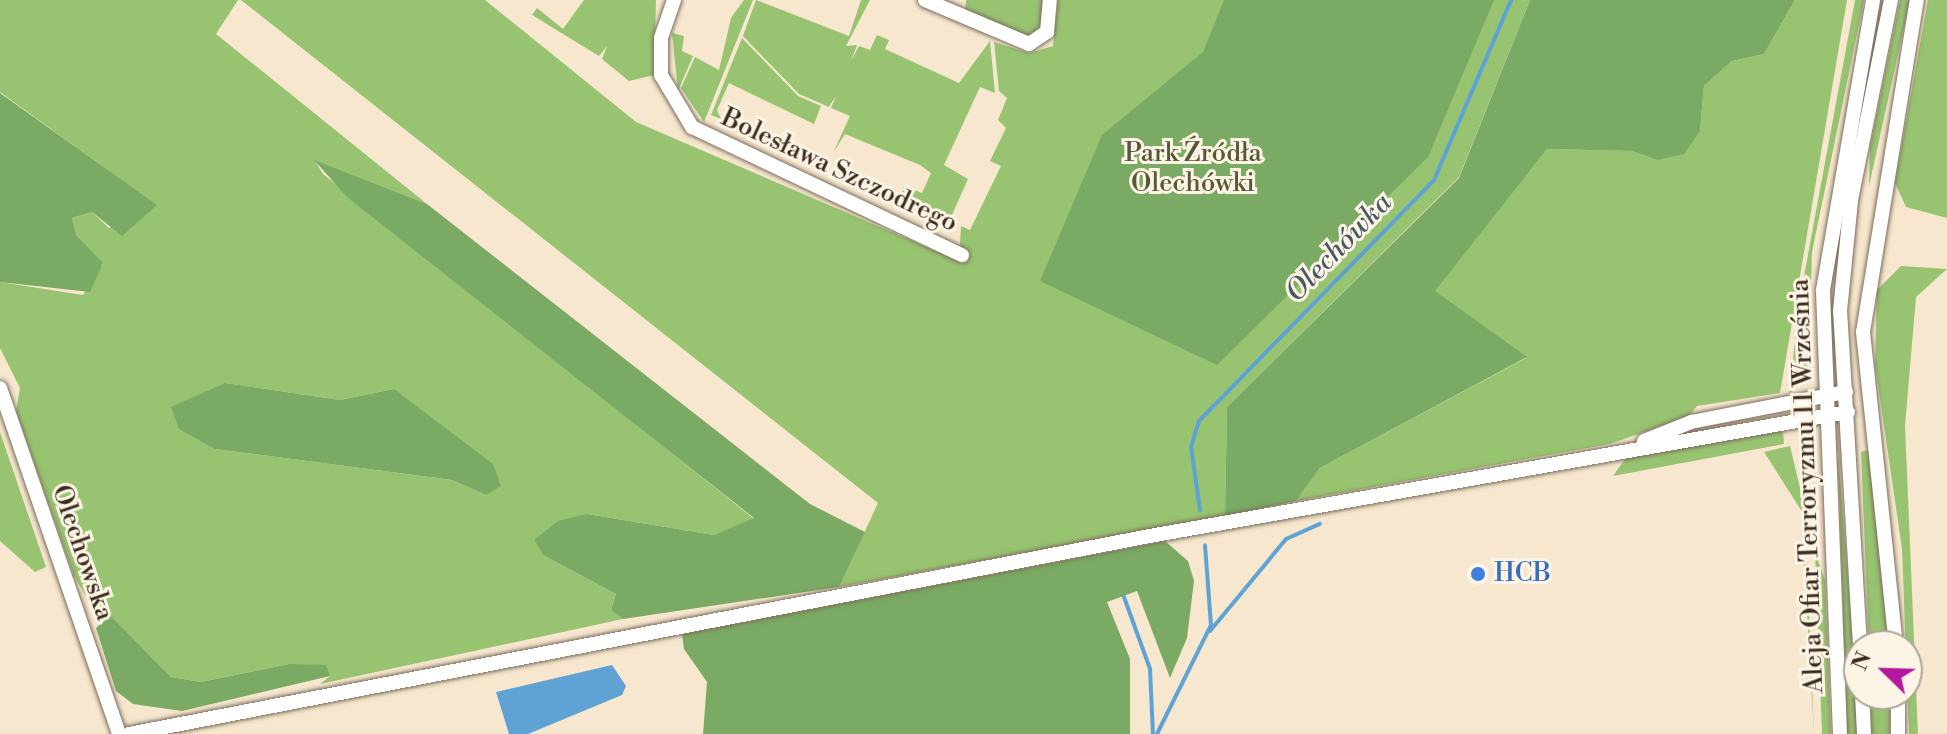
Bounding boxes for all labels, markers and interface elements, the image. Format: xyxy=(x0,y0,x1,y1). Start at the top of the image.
street label: Bolesława Szczodrego xyxy=(716,103,962,239)
park label: Park Źródła Olechówki xyxy=(1124,138,1262,200)
water label: Olechówka xyxy=(1279,187,1399,309)
street label: Aleja Ofiar Terroryzmu 11 Września xyxy=(1785,278,1831,694)
street label: Olechowska xyxy=(44,481,120,625)
place label: HCB xyxy=(1494,558,1551,590)
marker: HCB xyxy=(1469,565,1487,583)
north arrow xyxy=(1843,630,1923,710)
text: N xyxy=(1846,648,1878,674)

